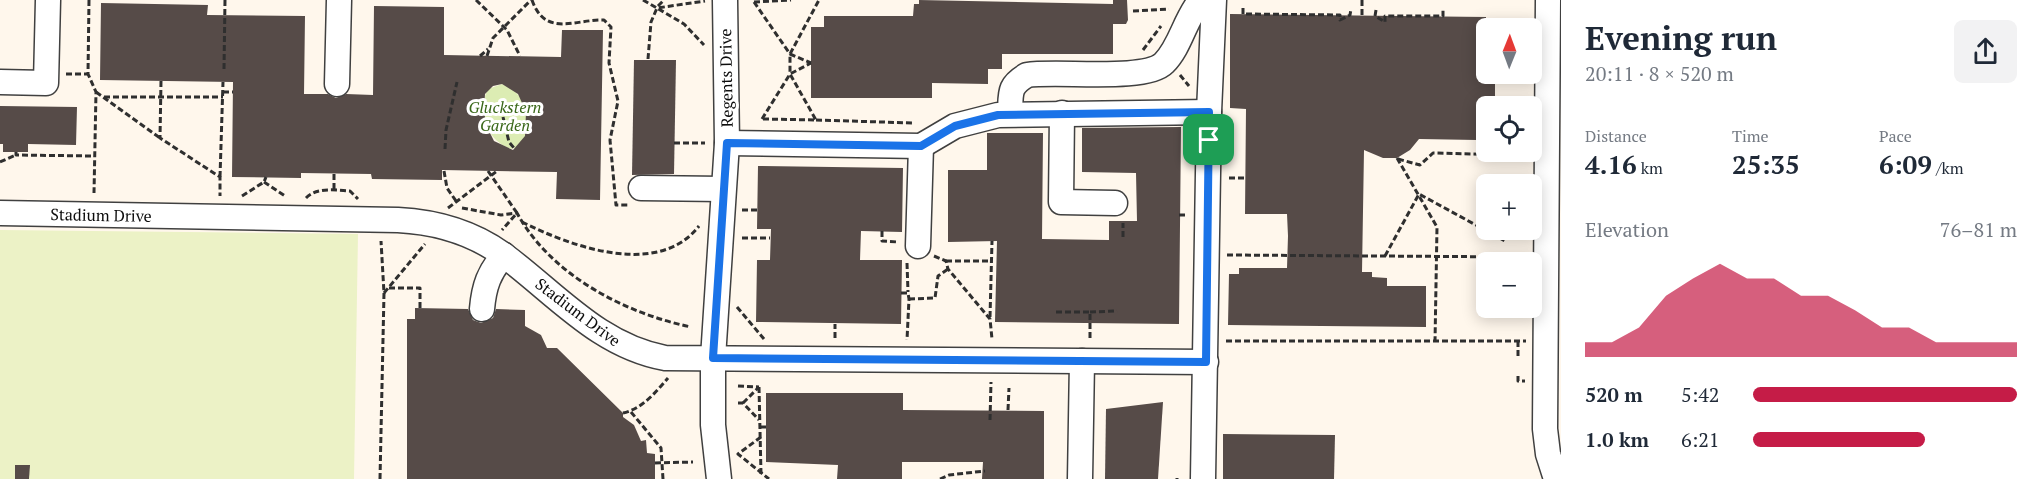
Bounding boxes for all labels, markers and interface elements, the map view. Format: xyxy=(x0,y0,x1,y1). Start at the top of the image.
text: Evening run xyxy=(1585,16,1777,59)
north arrow xyxy=(1476,18,1542,84)
map controls xyxy=(1476,18,1542,318)
button: share xyxy=(1954,20,2017,83)
street label: Regents Drive xyxy=(714,28,738,128)
text: 20:11 · 8 × 520 m xyxy=(1585,60,1734,87)
park label: Gluckstern Garden xyxy=(469,96,541,136)
button: locate xyxy=(1476,96,1542,162)
pin xyxy=(1183,114,1234,165)
icon: arrive xyxy=(1192,123,1225,156)
text: Distance xyxy=(1585,125,1647,147)
text: Time xyxy=(1732,125,1769,147)
text: Pace xyxy=(1879,125,1912,147)
text: 4.16 xyxy=(1585,147,1637,181)
text: 25:35 xyxy=(1732,147,1800,181)
text: 6:09 xyxy=(1879,147,1932,181)
text: km xyxy=(1637,157,1663,179)
text: /km xyxy=(1932,157,1963,179)
button: + xyxy=(1476,174,1542,240)
street label: Stadium Drive xyxy=(50,203,152,227)
text: Elevation xyxy=(1585,216,1669,243)
text: 76–81 m xyxy=(1940,216,2017,243)
button: − xyxy=(1476,252,1542,318)
street label: Stadium Drive xyxy=(531,273,625,351)
text: 520 m xyxy=(1585,381,1643,408)
text: 5:42 xyxy=(1681,381,1720,408)
text: 1.0 km xyxy=(1585,426,1649,453)
text: 6:21 xyxy=(1681,426,1720,453)

